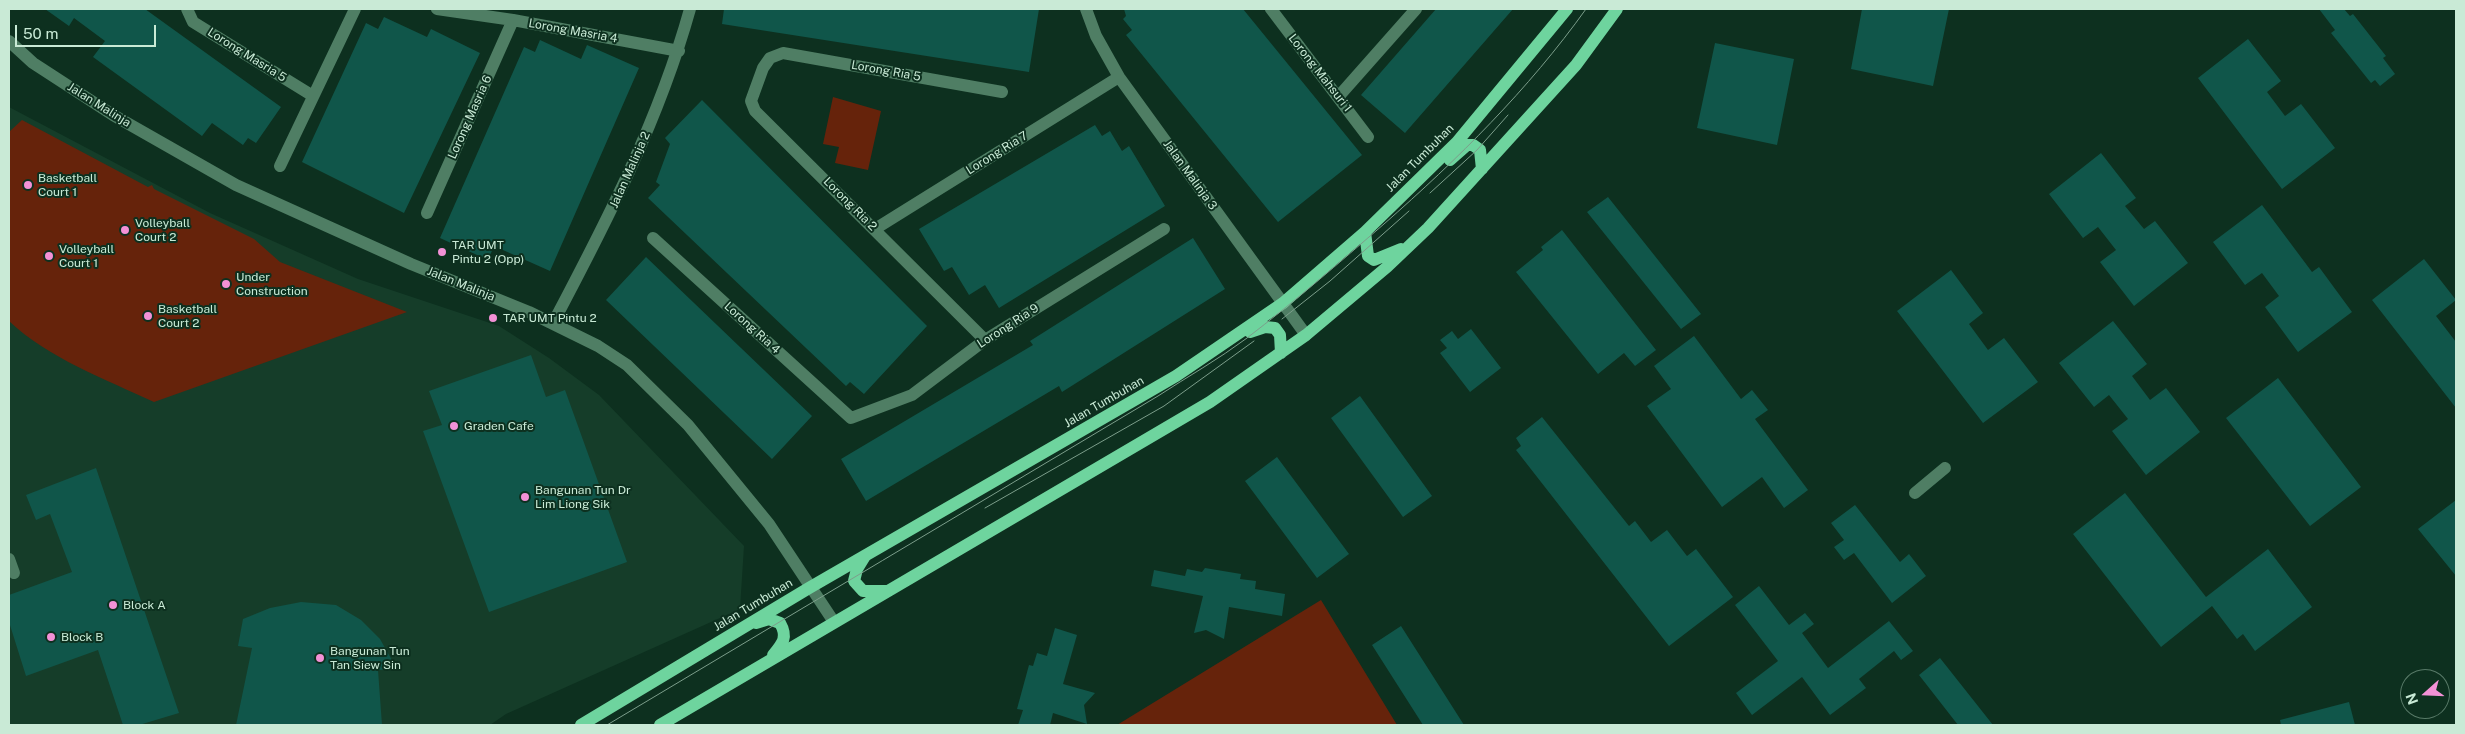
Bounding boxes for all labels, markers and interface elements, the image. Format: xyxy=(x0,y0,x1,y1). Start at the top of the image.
scale bar xyxy=(18,15,159,47)
street label: Lorong Masria 4 xyxy=(527,16,619,46)
text: 50 m xyxy=(23,25,58,42)
street label: Lorong Masria 5 xyxy=(205,25,289,85)
street label: Lorong Mahsuri 1 xyxy=(1285,31,1355,115)
street label: Lorong Ria 5 xyxy=(850,58,922,84)
street label: Lorong Masria 6 xyxy=(445,73,495,161)
street label: Jalan Malinja xyxy=(65,80,133,130)
street label: Jalan Tumbuhan xyxy=(1383,121,1457,195)
street label: Lorong Ria 7 xyxy=(964,128,1030,178)
street label: Jalan Malinja 2 xyxy=(607,130,653,210)
street label: Jalan Malinja 3 xyxy=(1160,137,1220,213)
place label: Basketball Court 1 xyxy=(38,171,97,199)
street label: Lorong Ria 2 xyxy=(820,174,880,234)
marker: Basketball Court 1 xyxy=(22,179,34,191)
place label: Volleyball Court 2 xyxy=(135,216,190,244)
marker: Volleyball Court 2 xyxy=(119,224,131,236)
place label: TAR UMT Pintu 2 (Opp) xyxy=(452,238,524,266)
place label: Volleyball Court 1 xyxy=(59,242,114,270)
marker: TAR UMT Pintu 2 (Opp) xyxy=(436,246,448,258)
marker: Volleyball Court 1 xyxy=(43,250,55,262)
street label: Jalan Malinja xyxy=(425,264,497,304)
place label: Under Construction xyxy=(236,270,308,298)
marker: Under Construction xyxy=(220,278,232,290)
street label: Lorong Ria 4 xyxy=(721,299,783,357)
street label: Lorong Ria 9 xyxy=(975,301,1041,351)
place label: Basketball Court 2 xyxy=(158,302,217,330)
marker: Basketball Court 2 xyxy=(142,310,154,322)
place label: TAR UMT Pintu 2 xyxy=(503,311,597,325)
marker: TAR UMT Pintu 2 xyxy=(487,312,499,324)
street label: Jalan Tumbuhan xyxy=(1061,373,1147,431)
place label: Graden Cafe xyxy=(464,419,534,433)
marker: Graden Cafe xyxy=(448,420,460,432)
place label: Bangunan Tun Dr Lim Liong Sik xyxy=(535,483,631,511)
marker: Bangunan Tun Dr Lim Liong Sik xyxy=(519,491,531,503)
street label: Jalan Tumbuhan xyxy=(711,576,795,634)
place label: Block A xyxy=(123,598,166,612)
marker: Block A xyxy=(107,599,119,611)
place label: Block B xyxy=(61,630,103,644)
marker: Block B xyxy=(45,631,57,643)
place label: Bangunan Tun Tan Siew Sin xyxy=(330,644,410,672)
marker: Bangunan Tun Tan Siew Sin xyxy=(314,652,326,664)
north arrow xyxy=(2400,669,2450,719)
text: N xyxy=(2402,691,2421,707)

